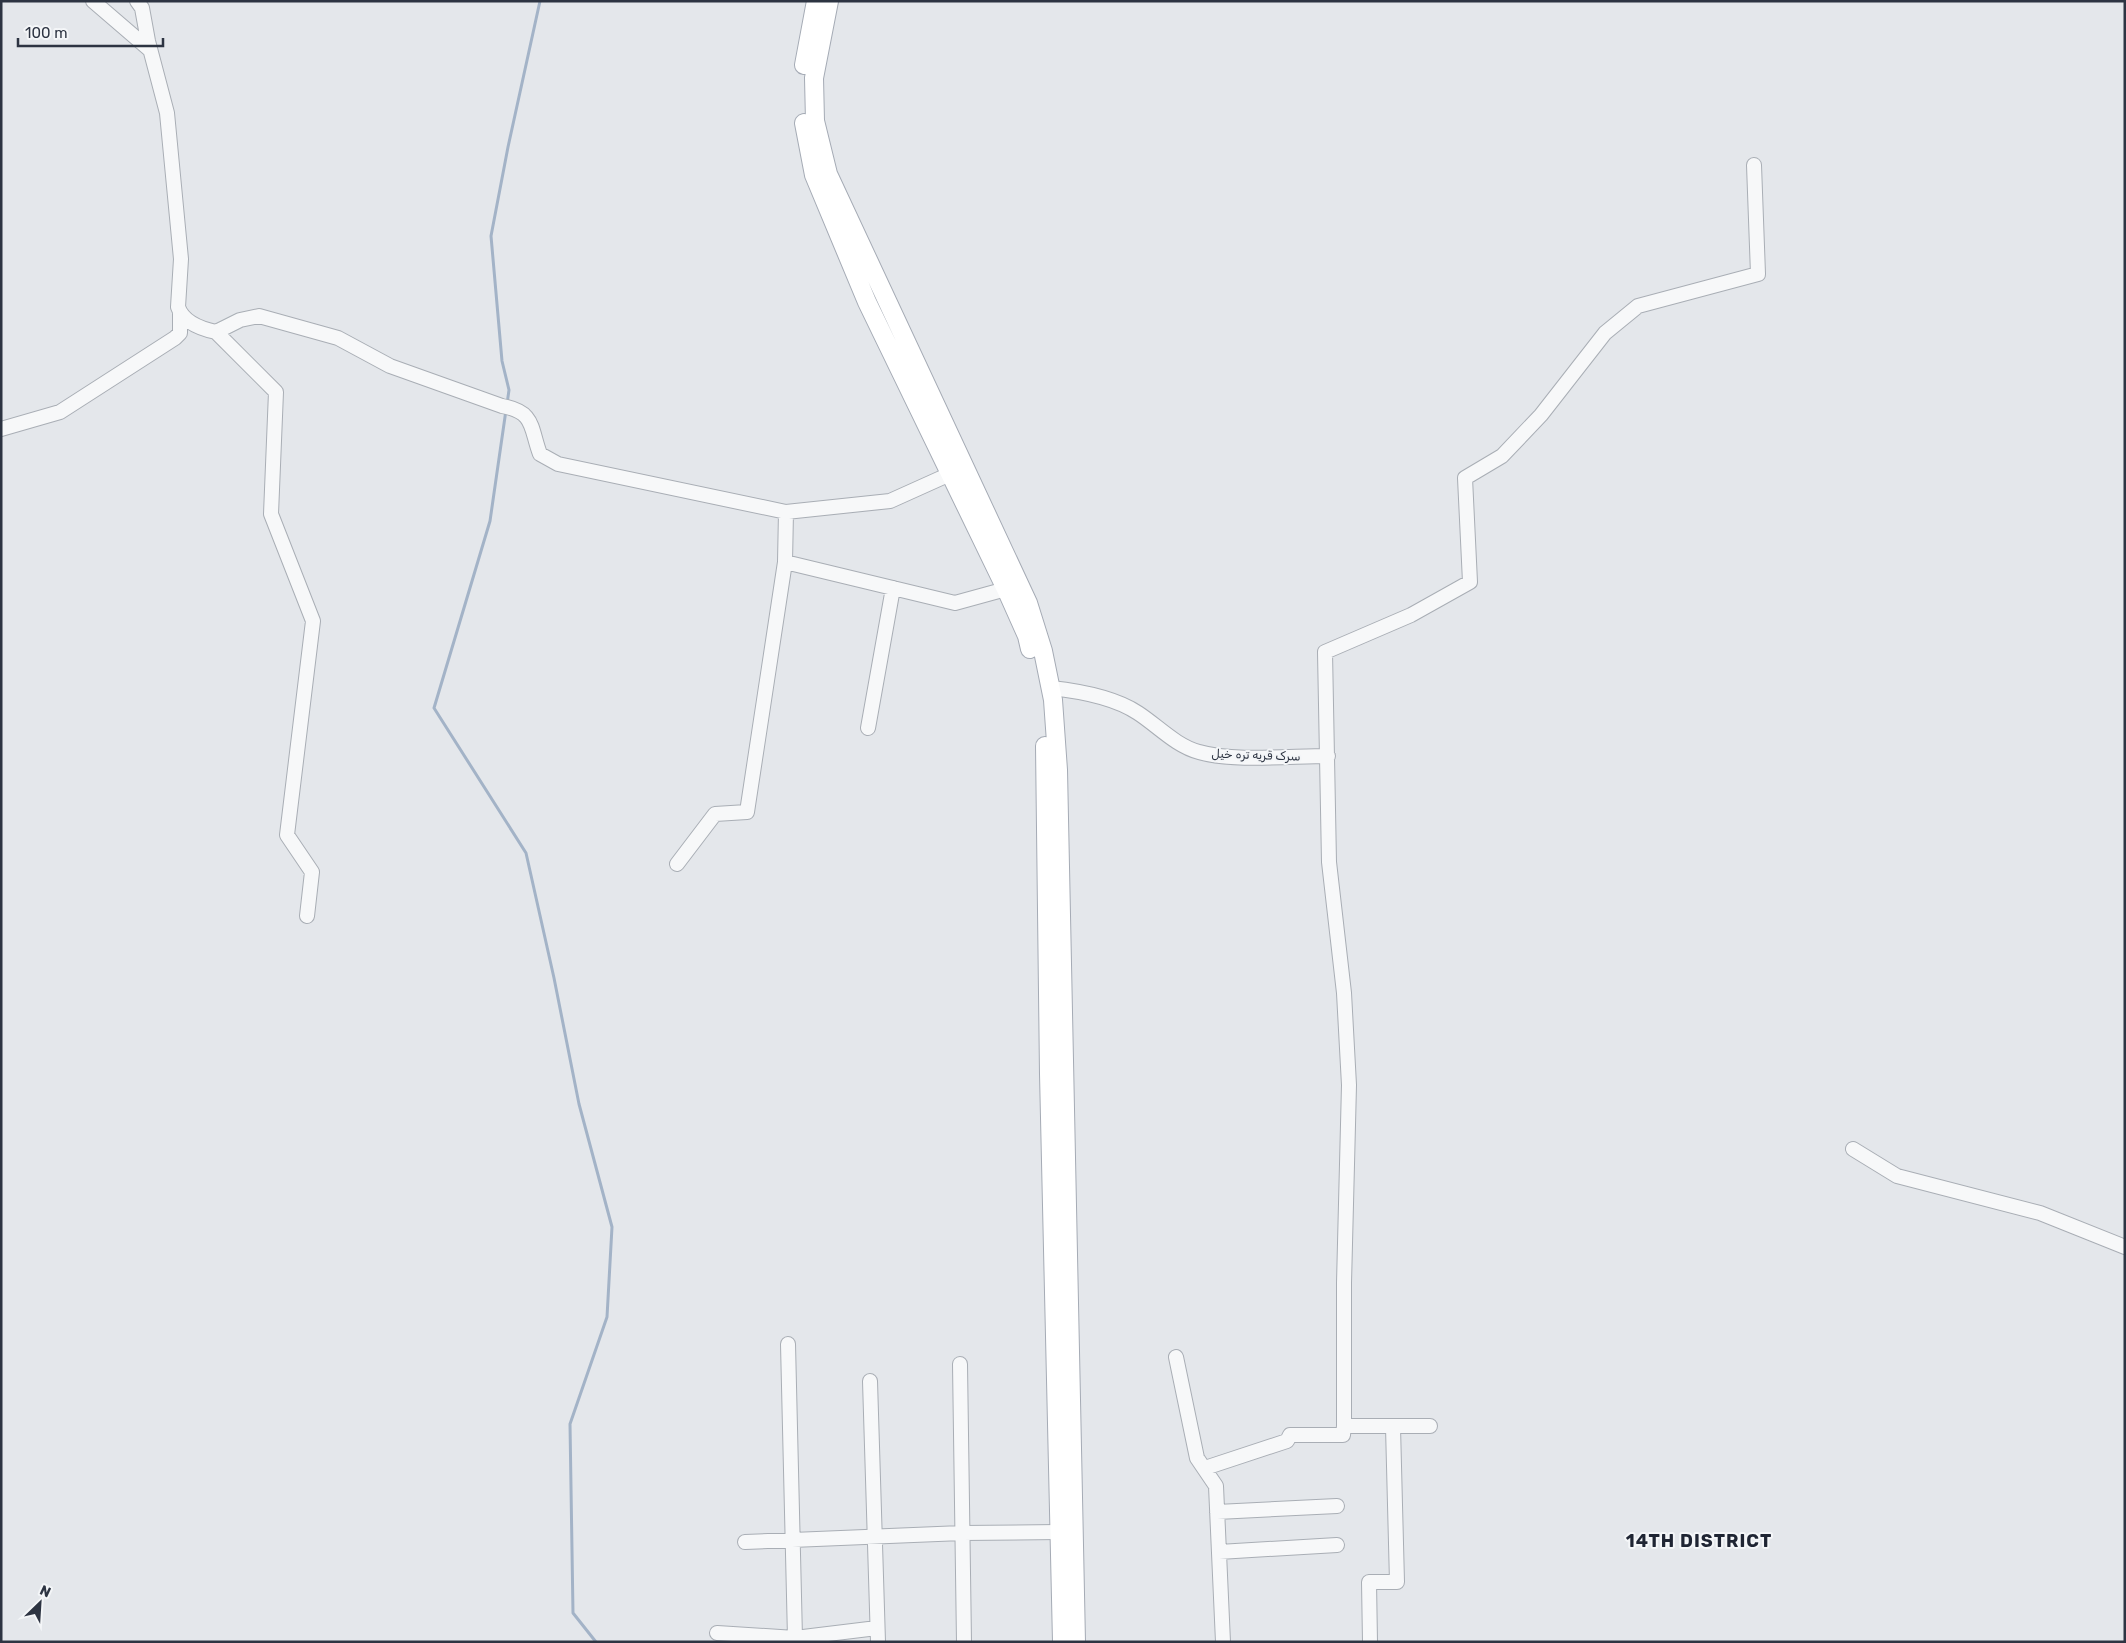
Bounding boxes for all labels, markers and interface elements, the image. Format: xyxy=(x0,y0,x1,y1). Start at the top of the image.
scale bar xyxy=(18,15,162,47)
text: 100 m xyxy=(25,24,67,42)
street label: سرک قریه تره خیل xyxy=(1211,746,1301,765)
district label: 14TH DISTRICT xyxy=(1626,1530,1772,1552)
north arrow xyxy=(15,1578,65,1628)
text: N xyxy=(37,1582,53,1602)

